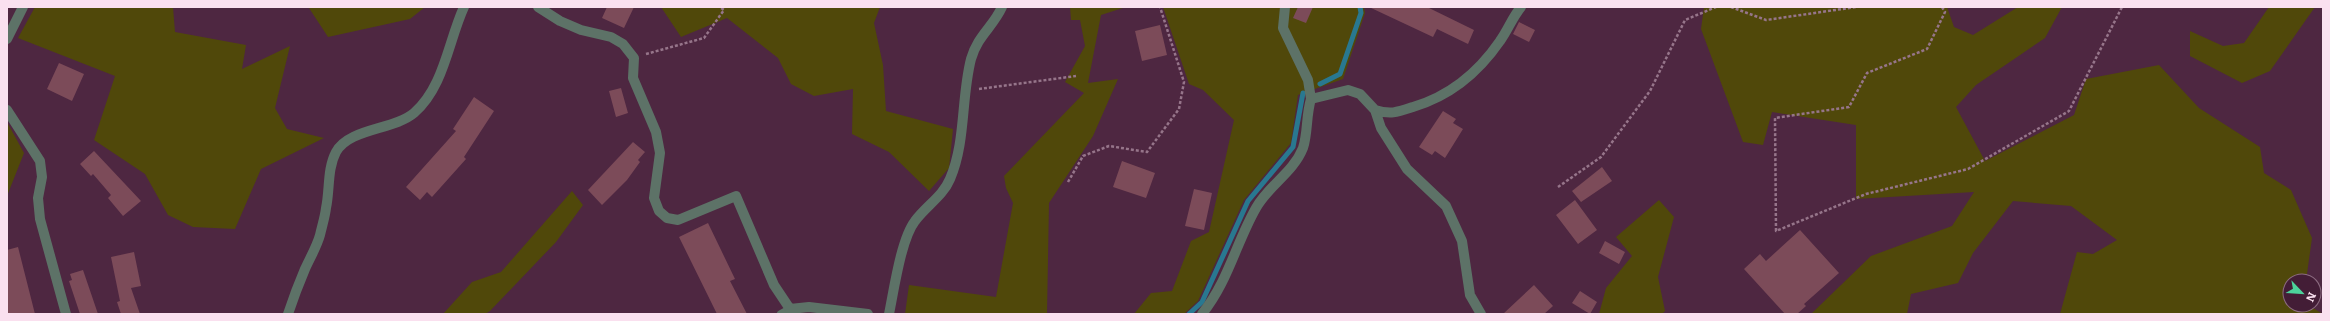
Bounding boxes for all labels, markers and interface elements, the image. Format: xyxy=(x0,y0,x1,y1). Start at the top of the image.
north arrow xyxy=(2282,273,2322,313)
text: N xyxy=(2303,290,2321,305)

